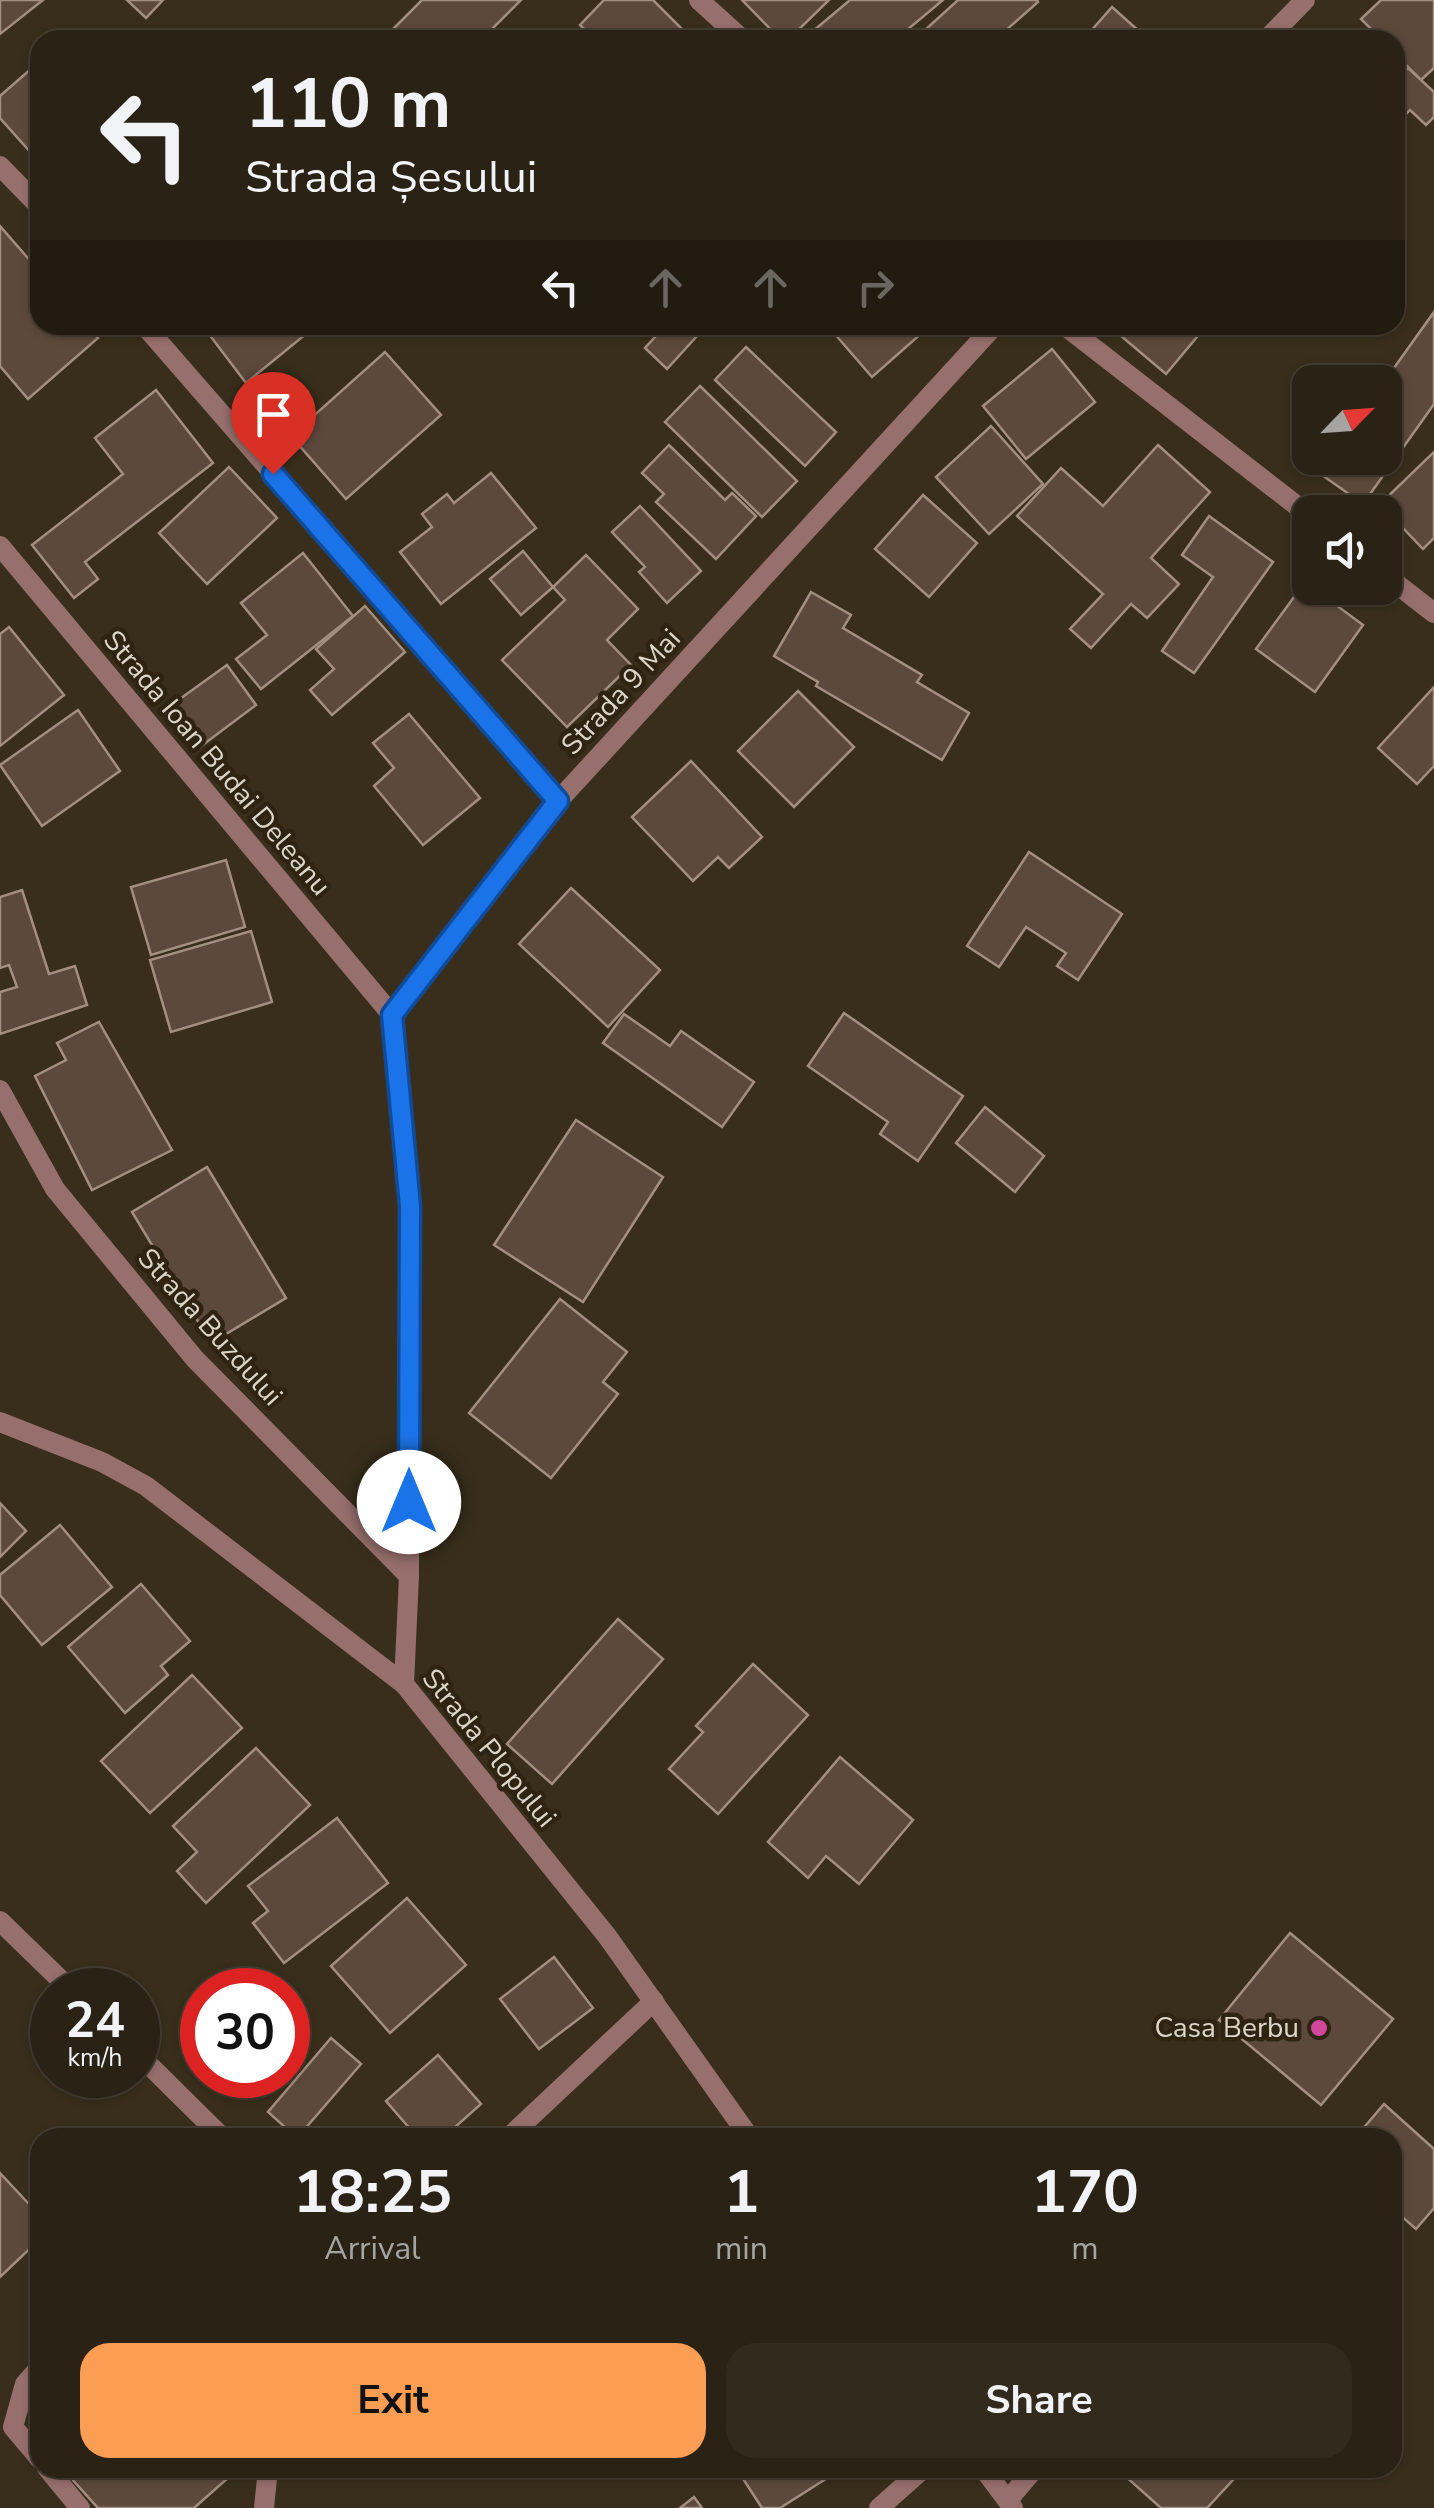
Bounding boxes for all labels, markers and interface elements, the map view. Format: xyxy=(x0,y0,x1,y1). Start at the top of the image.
text: 110 m xyxy=(245,56,451,152)
icon: left xyxy=(80,70,210,200)
text: Strada Șesului xyxy=(245,147,537,208)
icon: left xyxy=(533,260,588,315)
icon: ahead xyxy=(638,260,693,315)
icon: ahead xyxy=(743,260,798,315)
icon: right xyxy=(848,260,903,315)
north arrow xyxy=(1292,365,1402,475)
map controls xyxy=(1292,365,1402,605)
pin xyxy=(231,372,316,475)
icon: arrive xyxy=(246,387,301,442)
button: sound xyxy=(1292,495,1402,605)
street label: Strada 9 Mai xyxy=(553,621,689,763)
street label: Strada Ioan Budai Deleanu xyxy=(95,622,339,904)
street label: Strada Buzdului xyxy=(129,1240,291,1414)
position arrow xyxy=(357,1450,461,1554)
street label: Strada Plopului xyxy=(413,1661,565,1835)
speed limit sign: 30 xyxy=(180,1968,310,2098)
text: 24 xyxy=(65,1986,125,2055)
place label: Casa Berbu xyxy=(1154,2009,1299,2047)
marker: Casa Berbu xyxy=(1308,2017,1330,2039)
text: km/h xyxy=(67,2041,123,2075)
text: 18:25 xyxy=(293,2151,452,2233)
text: 1 xyxy=(723,2151,759,2233)
text: 170 xyxy=(1031,2151,1139,2233)
text: Arrival xyxy=(324,2227,421,2270)
text: min xyxy=(715,2227,768,2270)
text: m xyxy=(1071,2227,1099,2270)
button: Exit xyxy=(80,2343,706,2458)
button: Share xyxy=(726,2343,1352,2458)

